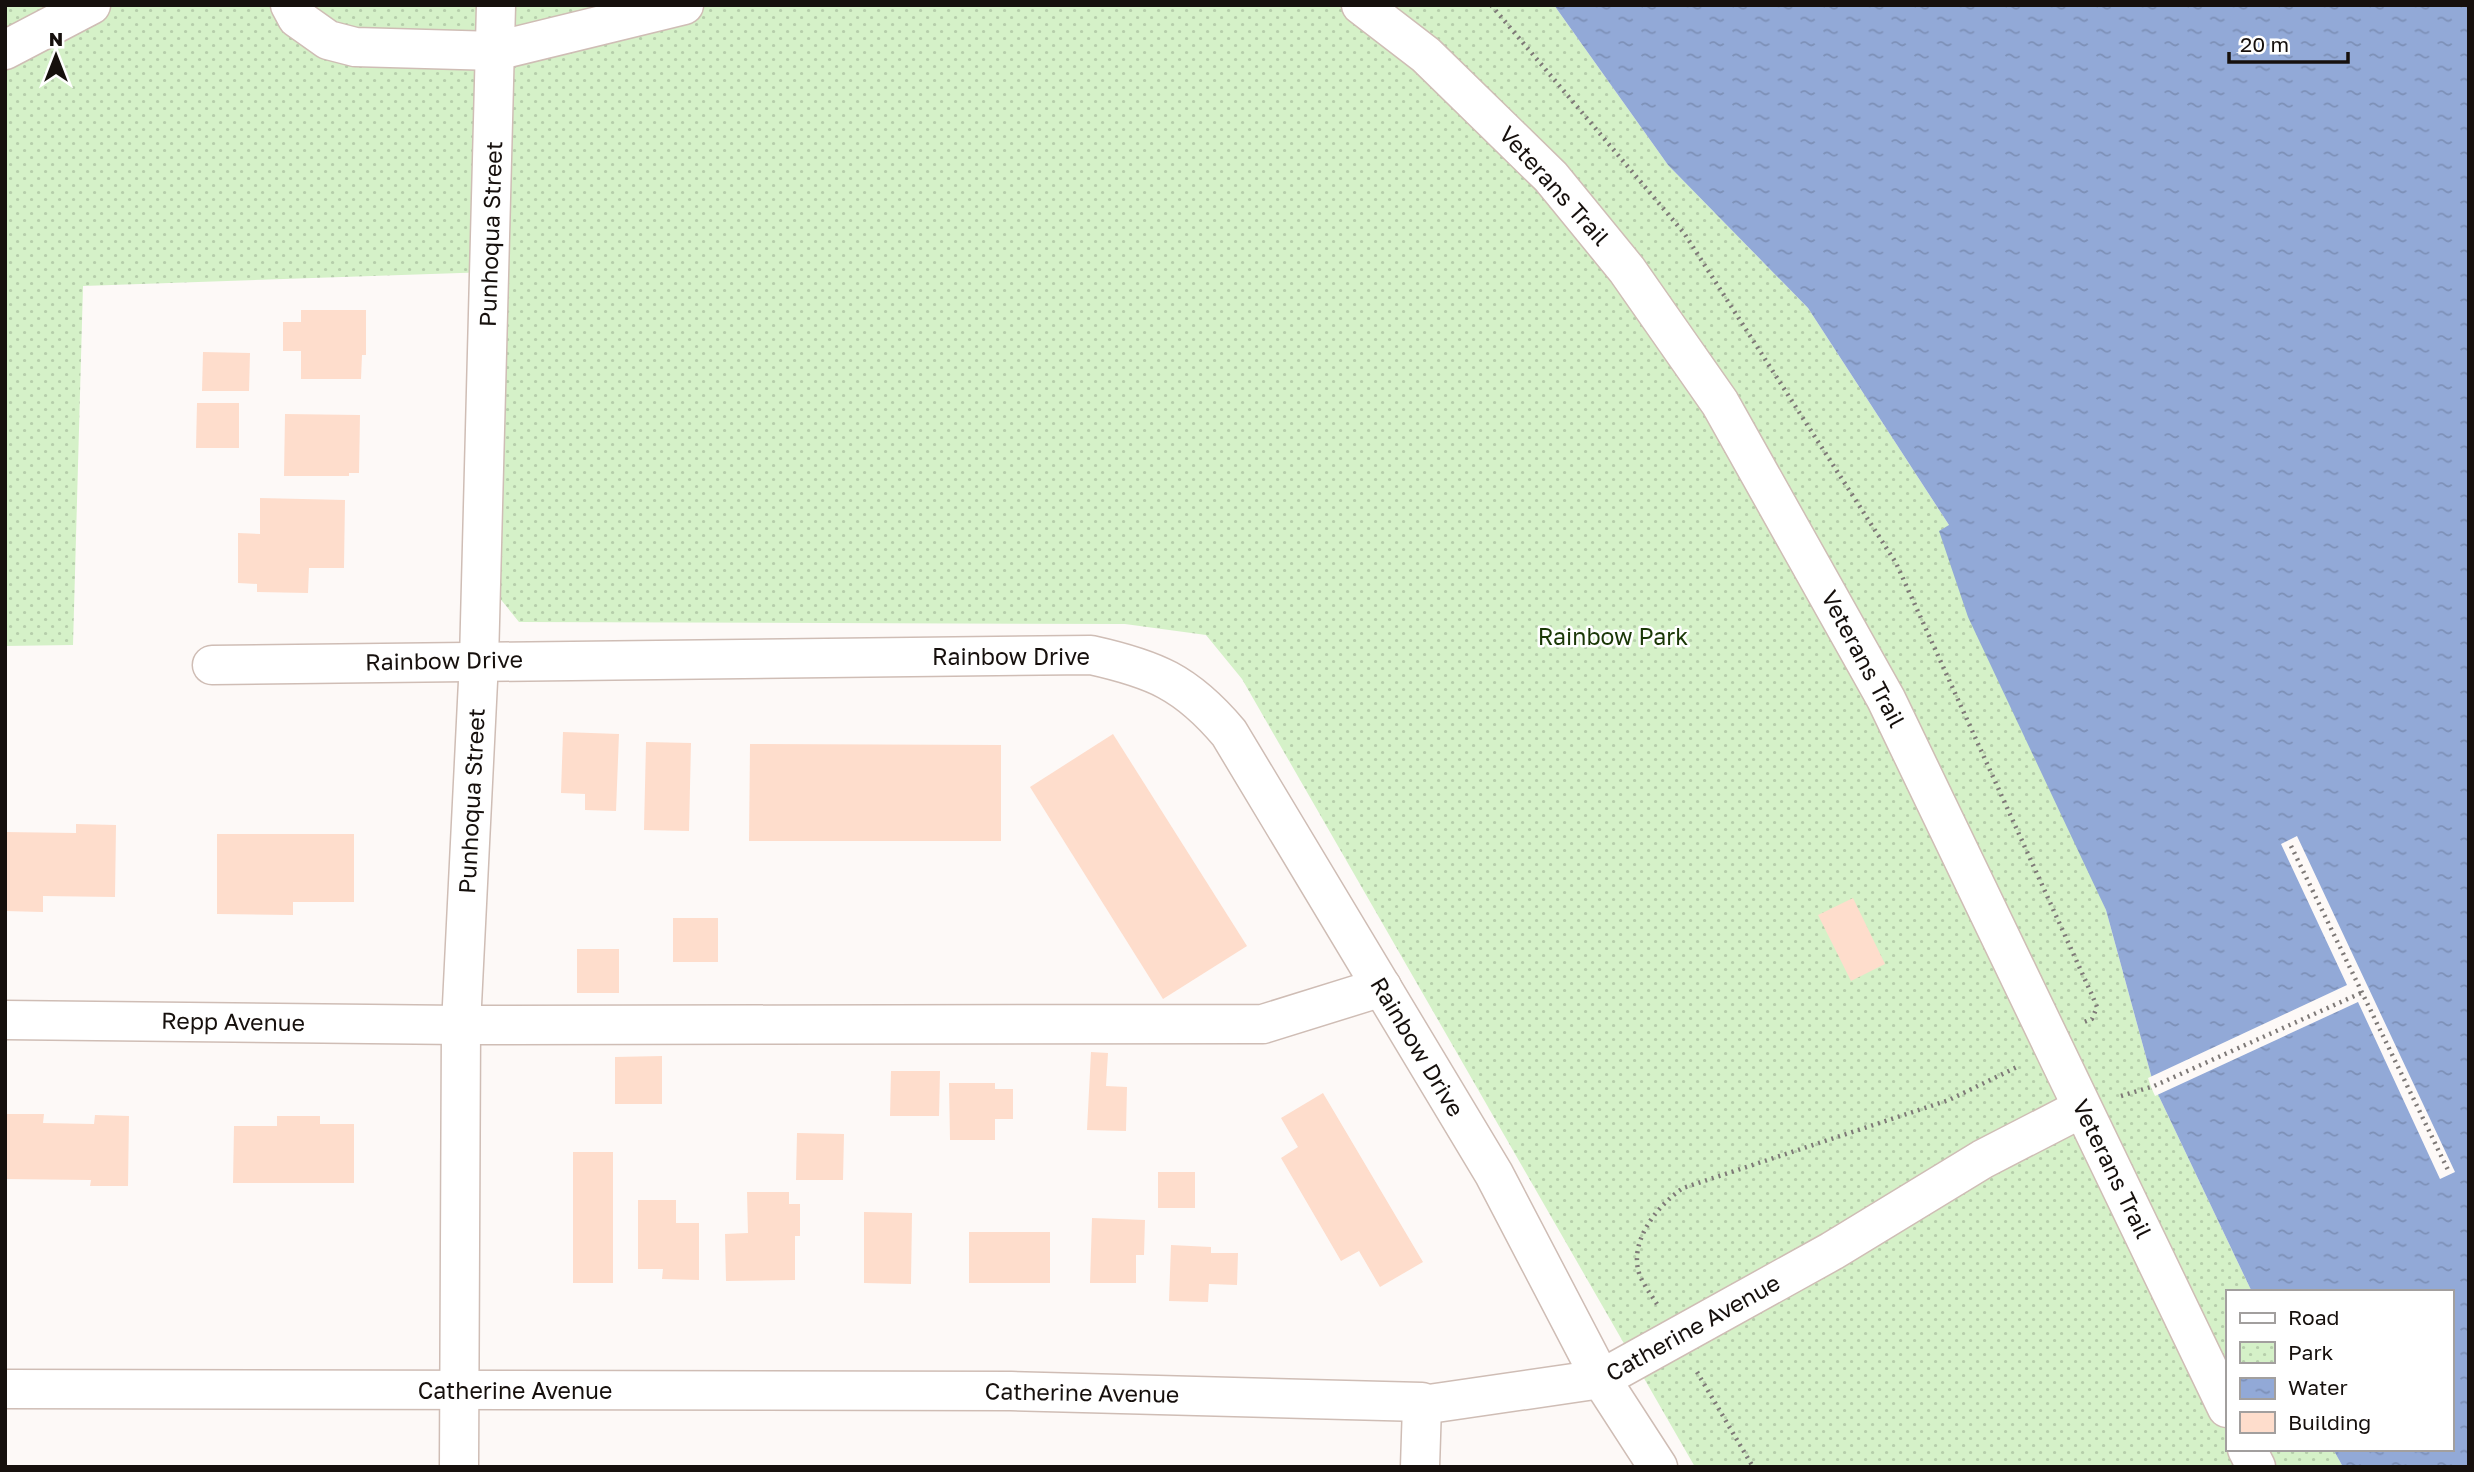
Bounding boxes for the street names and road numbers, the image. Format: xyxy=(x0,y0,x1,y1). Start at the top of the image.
street label: Veterans Trail xyxy=(1494,120,1616,251)
street label: Punhoqua Street xyxy=(473,141,507,327)
street label: Veterans Trail xyxy=(1816,585,1912,732)
street label: Rainbow Drive xyxy=(932,642,1090,670)
street label: Rainbow Drive xyxy=(365,645,523,675)
street label: Punhoqua Street xyxy=(452,707,490,895)
street label: Rainbow Drive xyxy=(1365,972,1470,1121)
street label: Repp Avenue xyxy=(161,1006,305,1036)
street label: Veterans Trail xyxy=(2067,1094,2159,1243)
street label: Catherine Avenue xyxy=(1601,1268,1784,1387)
street label: Catherine Avenue xyxy=(418,1376,612,1404)
street label: Catherine Avenue xyxy=(984,1376,1180,1408)

